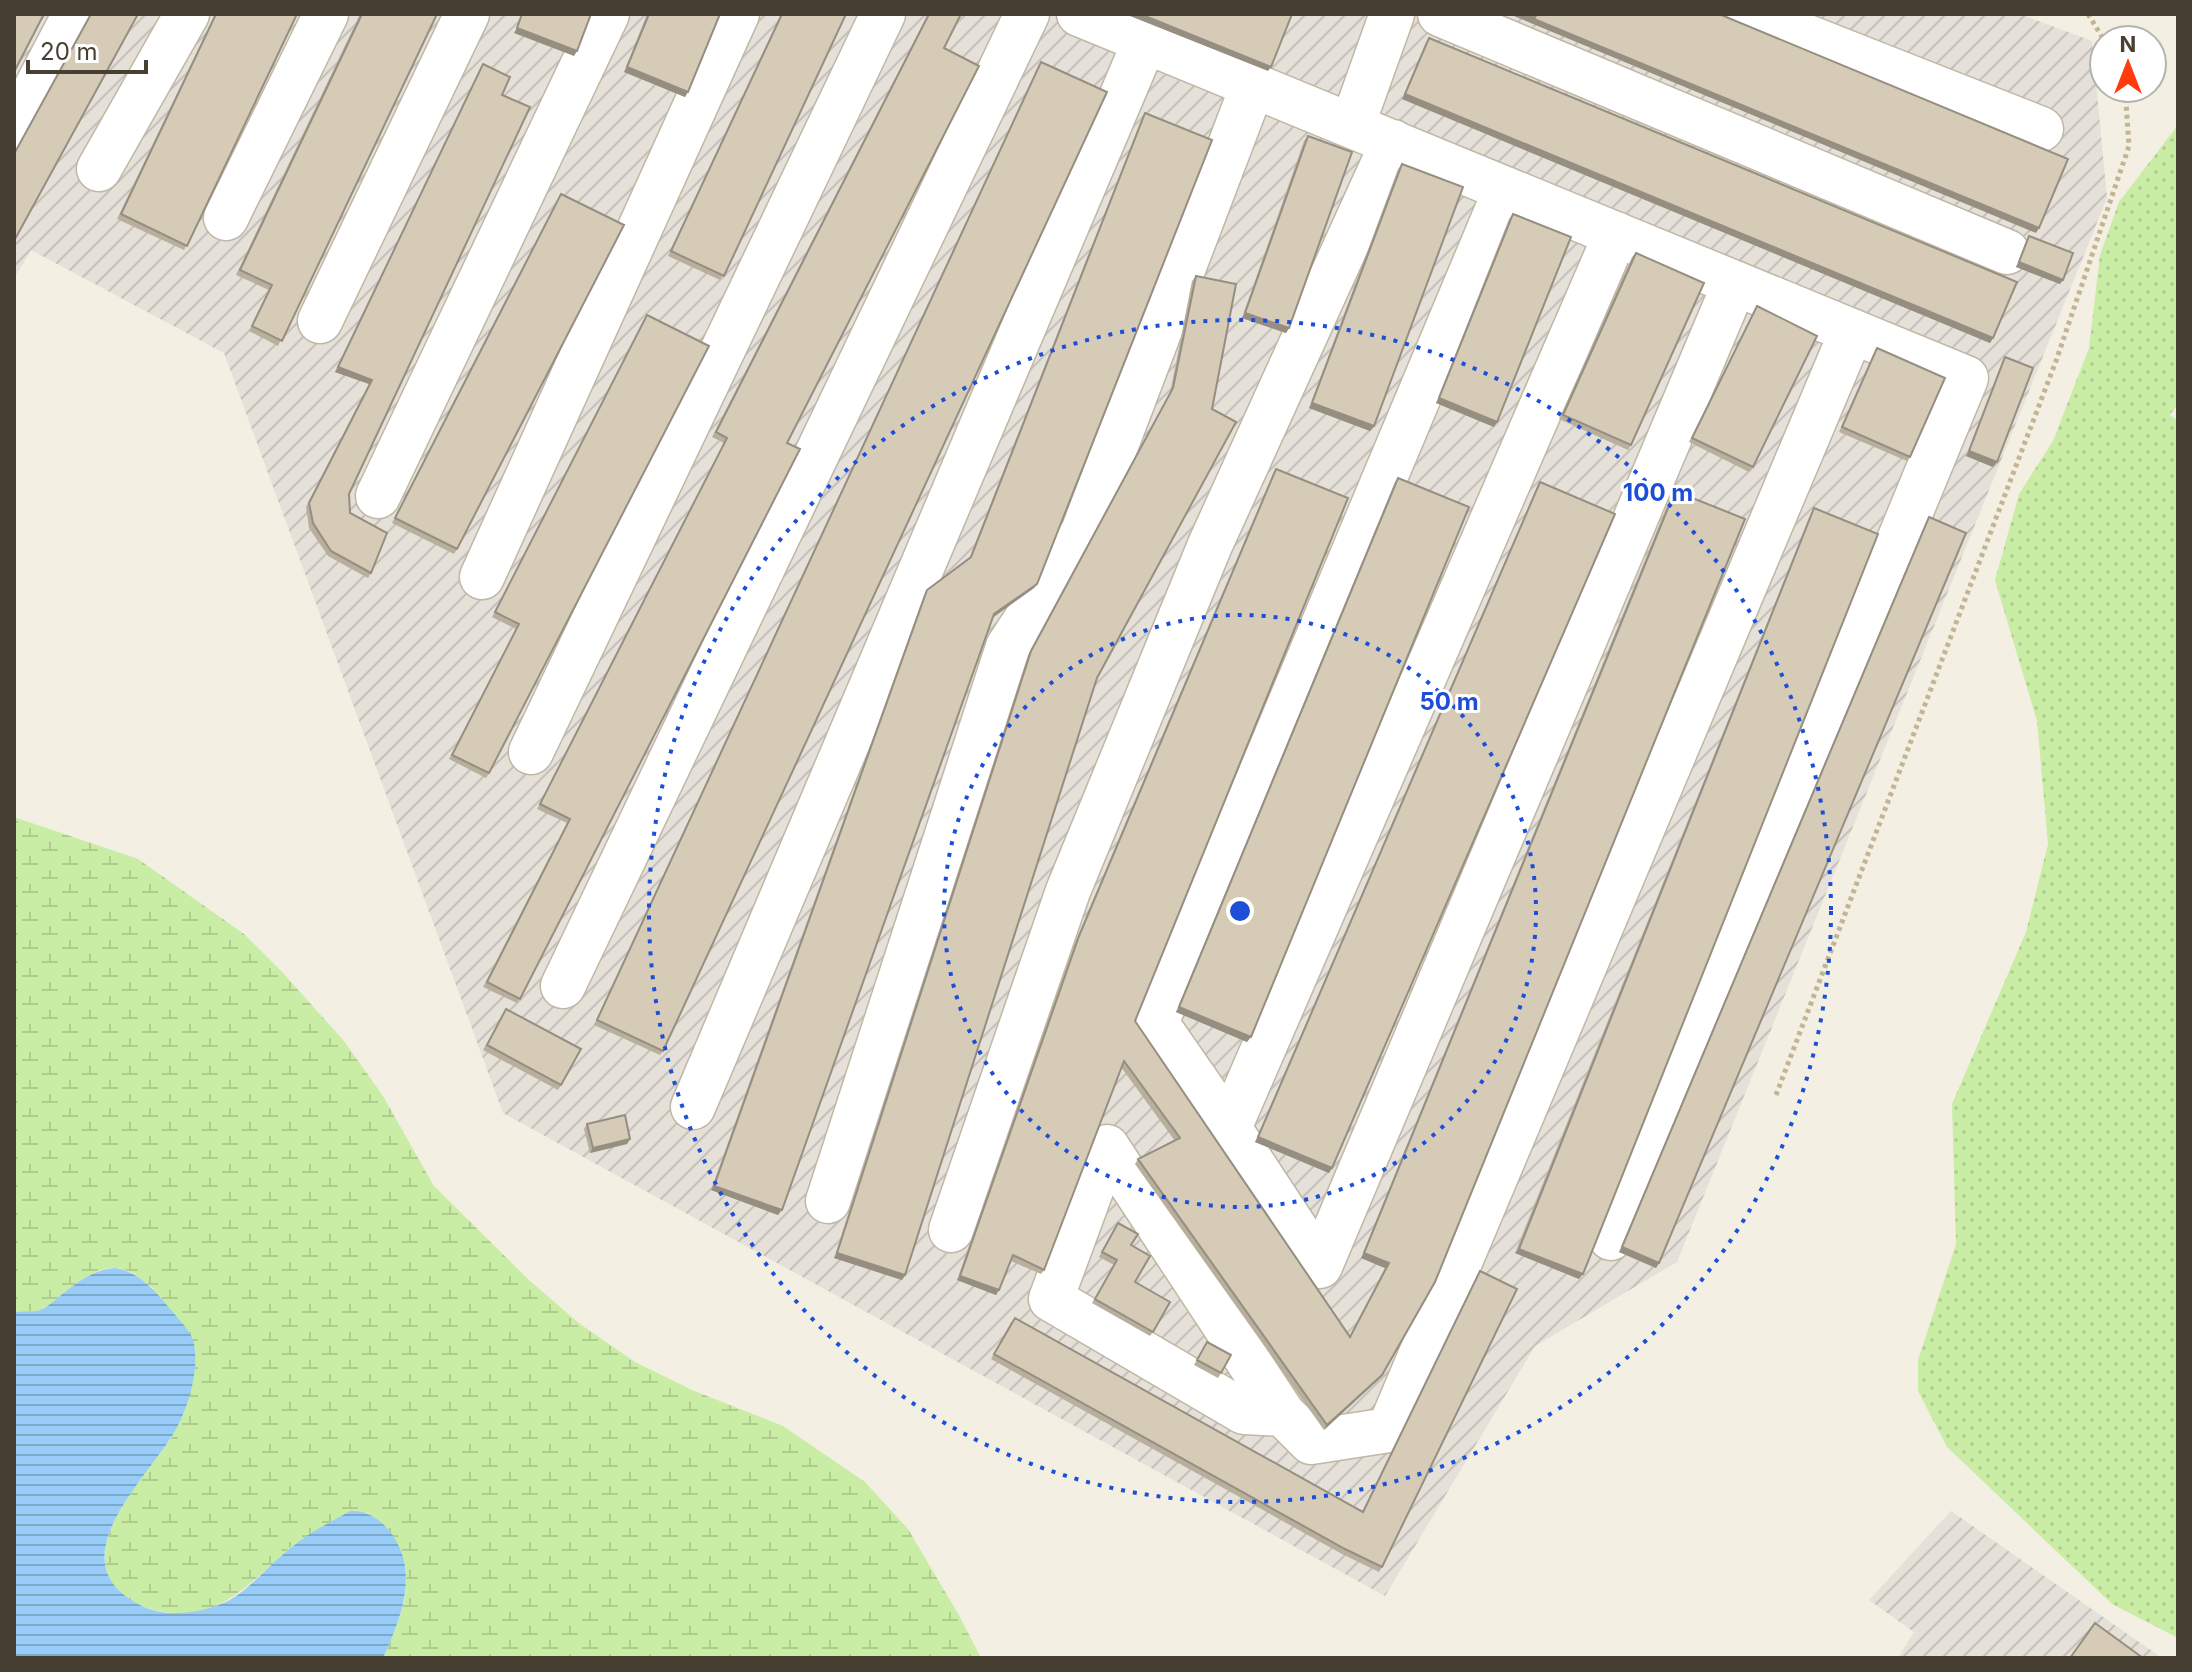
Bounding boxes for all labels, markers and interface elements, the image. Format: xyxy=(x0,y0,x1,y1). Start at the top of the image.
scale bar xyxy=(28,24,146,74)
north arrow xyxy=(2088,24,2168,104)
text: N xyxy=(2120,31,2136,57)
text: 20 m xyxy=(40,37,98,66)
text: 100 m xyxy=(1623,478,1693,507)
text: 50 m xyxy=(1419,687,1479,716)
centre of rings xyxy=(1226,897,1254,925)

